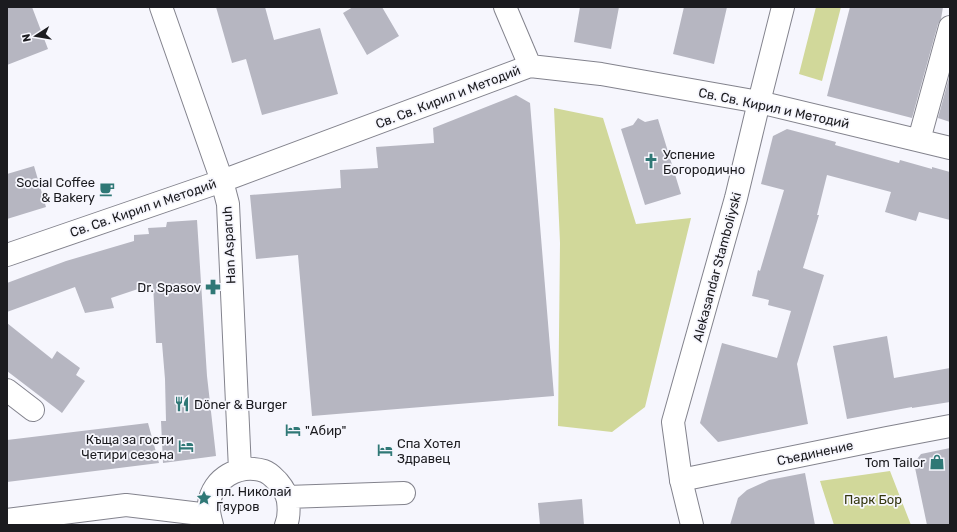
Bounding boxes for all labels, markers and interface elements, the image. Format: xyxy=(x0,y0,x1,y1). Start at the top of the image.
north arrow xyxy=(16,16,56,56)
text: N xyxy=(20,33,34,43)
street label: Св. Св. Кирил и Методий xyxy=(373,62,523,132)
street label: Св. Св. Кирил и Методий xyxy=(697,85,851,131)
place label: Успение Богородично xyxy=(663,147,745,177)
church icon: Успение Богородично xyxy=(642,152,660,170)
place label: Social Coffee & Bakery xyxy=(16,175,95,205)
street label: Св. Св. Кирил и Методий xyxy=(68,176,218,240)
cafe icon: Social Coffee & Bakery xyxy=(98,180,116,198)
street label: Alekasandar Stamboliyski xyxy=(690,191,744,343)
street label: Han Asparuh xyxy=(219,206,239,284)
pharmacy icon: Dr. Spasov xyxy=(204,278,222,296)
place label: Dr. Spasov xyxy=(137,280,201,295)
restaurant icon: Döner & Burger xyxy=(173,395,191,413)
place label: Döner & Burger xyxy=(194,397,287,413)
hotel icon: "Абир" xyxy=(284,421,302,439)
place label: "Абир" xyxy=(305,423,346,438)
place label: Къща за гости Четири сезона xyxy=(81,432,174,462)
place label: Спа Хотел Здравец xyxy=(397,436,461,466)
hotel icon: Къща за гости Четири сезона xyxy=(177,437,195,455)
street label: Съединение xyxy=(776,438,854,468)
hotel icon: Спа Хотел Здравец xyxy=(376,441,394,459)
shop icon: Tom Tailor xyxy=(928,453,946,471)
place label: Tom Tailor xyxy=(865,455,925,470)
place label: пл. Николай Гяуров xyxy=(216,484,292,514)
place icon: пл. Николай Гяуров xyxy=(195,489,213,507)
park label: Парк Бор xyxy=(844,492,902,507)

